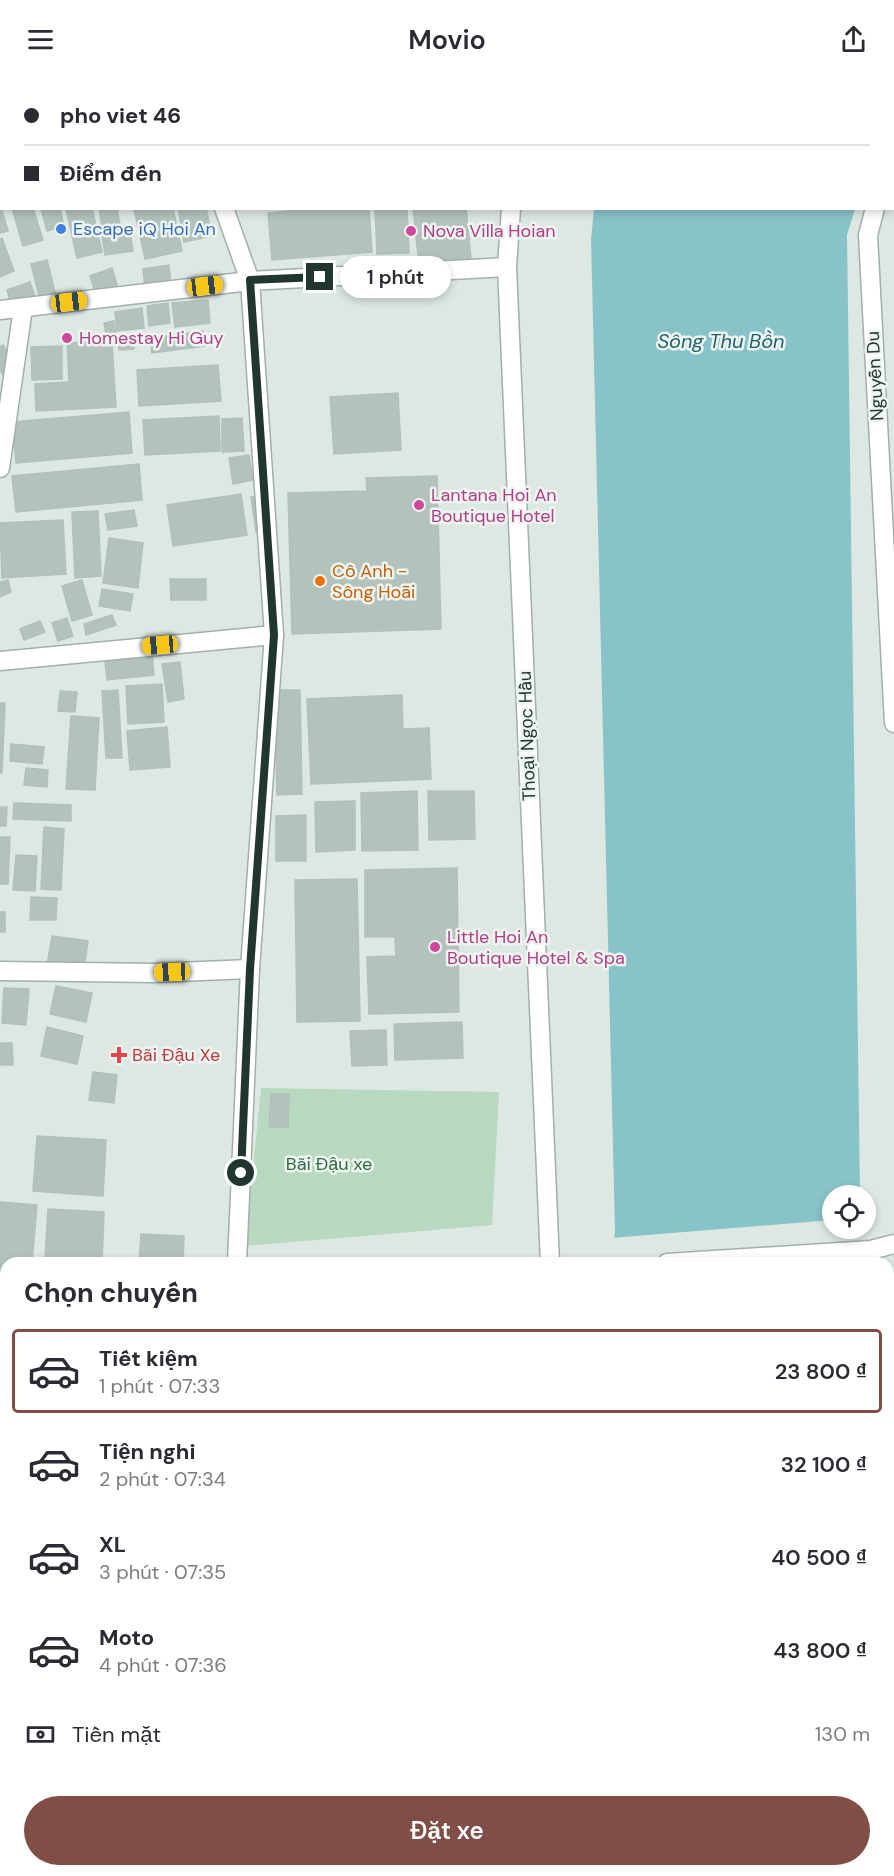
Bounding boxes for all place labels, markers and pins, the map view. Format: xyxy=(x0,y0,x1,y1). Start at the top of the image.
place label: Escape iQ Hoi An xyxy=(73,217,216,241)
place label: Nova Villa Hoian xyxy=(423,219,556,243)
marker: Escape iQ Hoi An xyxy=(54,222,68,236)
marker: Nova Villa Hoian xyxy=(404,224,418,238)
place label: Homestay Hi Guy xyxy=(79,326,224,350)
marker: Homestay Hi Guy xyxy=(60,331,74,345)
place label: Lantana Hoi An Boutique Hotel xyxy=(431,483,557,528)
marker: Lantana Hoi An Boutique Hotel xyxy=(412,498,426,512)
place label: Cô Anh - Sông Hoāi xyxy=(332,559,415,604)
marker: Cô Anh - Sông Hoāi xyxy=(313,574,327,588)
place label: Little Hoi An Boutique Hotel & Spa xyxy=(447,925,625,970)
marker: Little Hoi An Boutique Hotel & Spa xyxy=(428,940,442,954)
place label: Bãi Đậu Xe xyxy=(132,1043,220,1067)
marker: Bãi Đậu Xe xyxy=(110,1046,128,1064)

